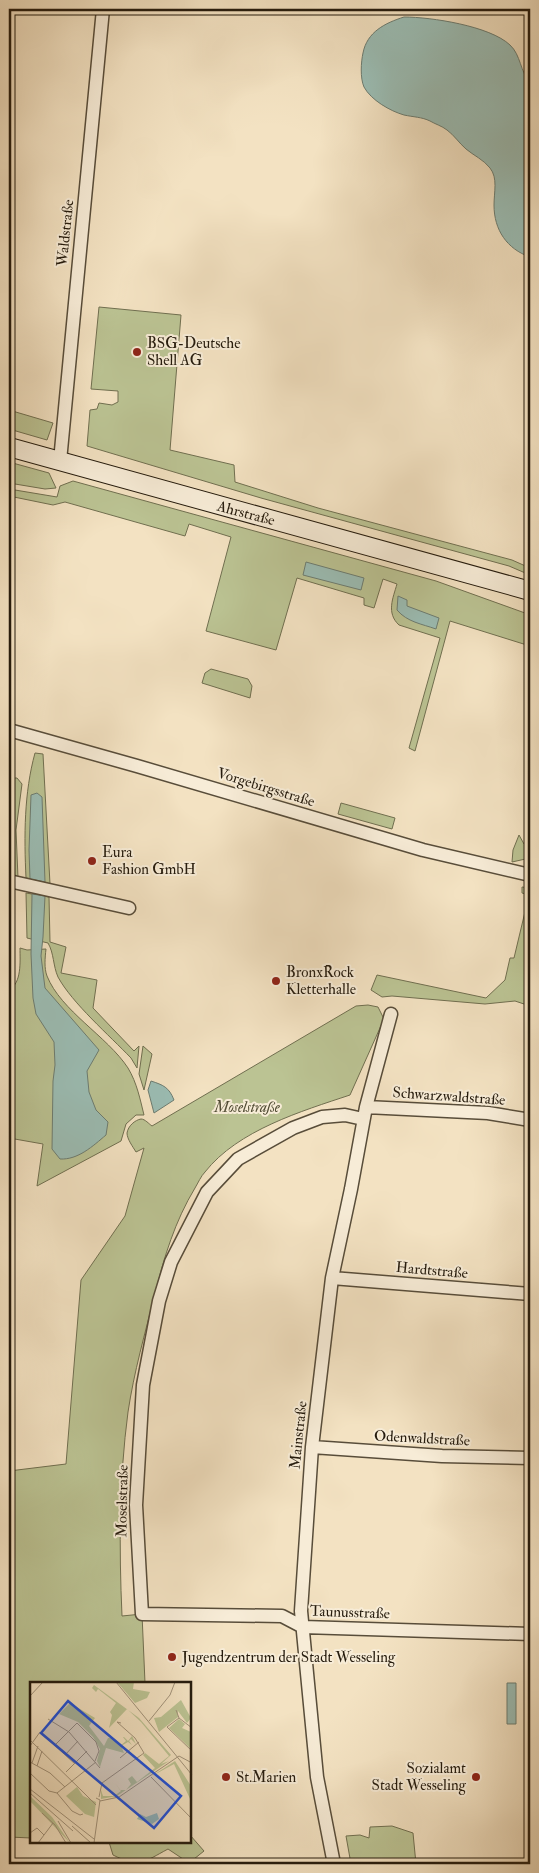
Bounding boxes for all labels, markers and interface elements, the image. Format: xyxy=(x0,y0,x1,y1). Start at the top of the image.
street label: Waldstraße xyxy=(52,199,78,269)
place label: BSG-Deutsche Shell AG xyxy=(147,334,241,370)
marker: BSG-Deutsche Shell AG xyxy=(131,346,143,358)
street label: Ahrstraße xyxy=(214,496,277,530)
street label: Vorgebirgsstraße xyxy=(215,764,317,811)
place label: Eura Fashion GmbH xyxy=(102,843,196,879)
marker: Eura Fashion GmbH xyxy=(86,855,98,867)
place label: BronxRock Kletterhalle xyxy=(286,963,356,999)
marker: BronxRock Kletterhalle xyxy=(270,975,282,987)
street label: Schwarzwaldstraße xyxy=(392,1083,506,1110)
park label: Moselstraße xyxy=(213,1098,281,1117)
street label: Hardtstraße xyxy=(395,1258,469,1283)
street label: Mainstraße xyxy=(285,1400,312,1470)
street label: Odenwaldstraße xyxy=(374,1426,470,1451)
street label: Moselstraße xyxy=(112,1464,133,1538)
street label: Taunusstraße xyxy=(310,1602,390,1623)
place label: Jugendzentrum der Stadt Wesseling xyxy=(181,1648,396,1668)
marker: Jugendzentrum der Stadt Wesseling xyxy=(166,1651,178,1663)
inset map xyxy=(30,1682,191,1843)
place label: Sozialamt Stadt Wesseling xyxy=(372,1759,467,1795)
place label: St.Marien xyxy=(236,1768,296,1787)
marker: St.Marien xyxy=(220,1771,232,1783)
marker: Sozialamt Stadt Wesseling xyxy=(470,1771,482,1783)

